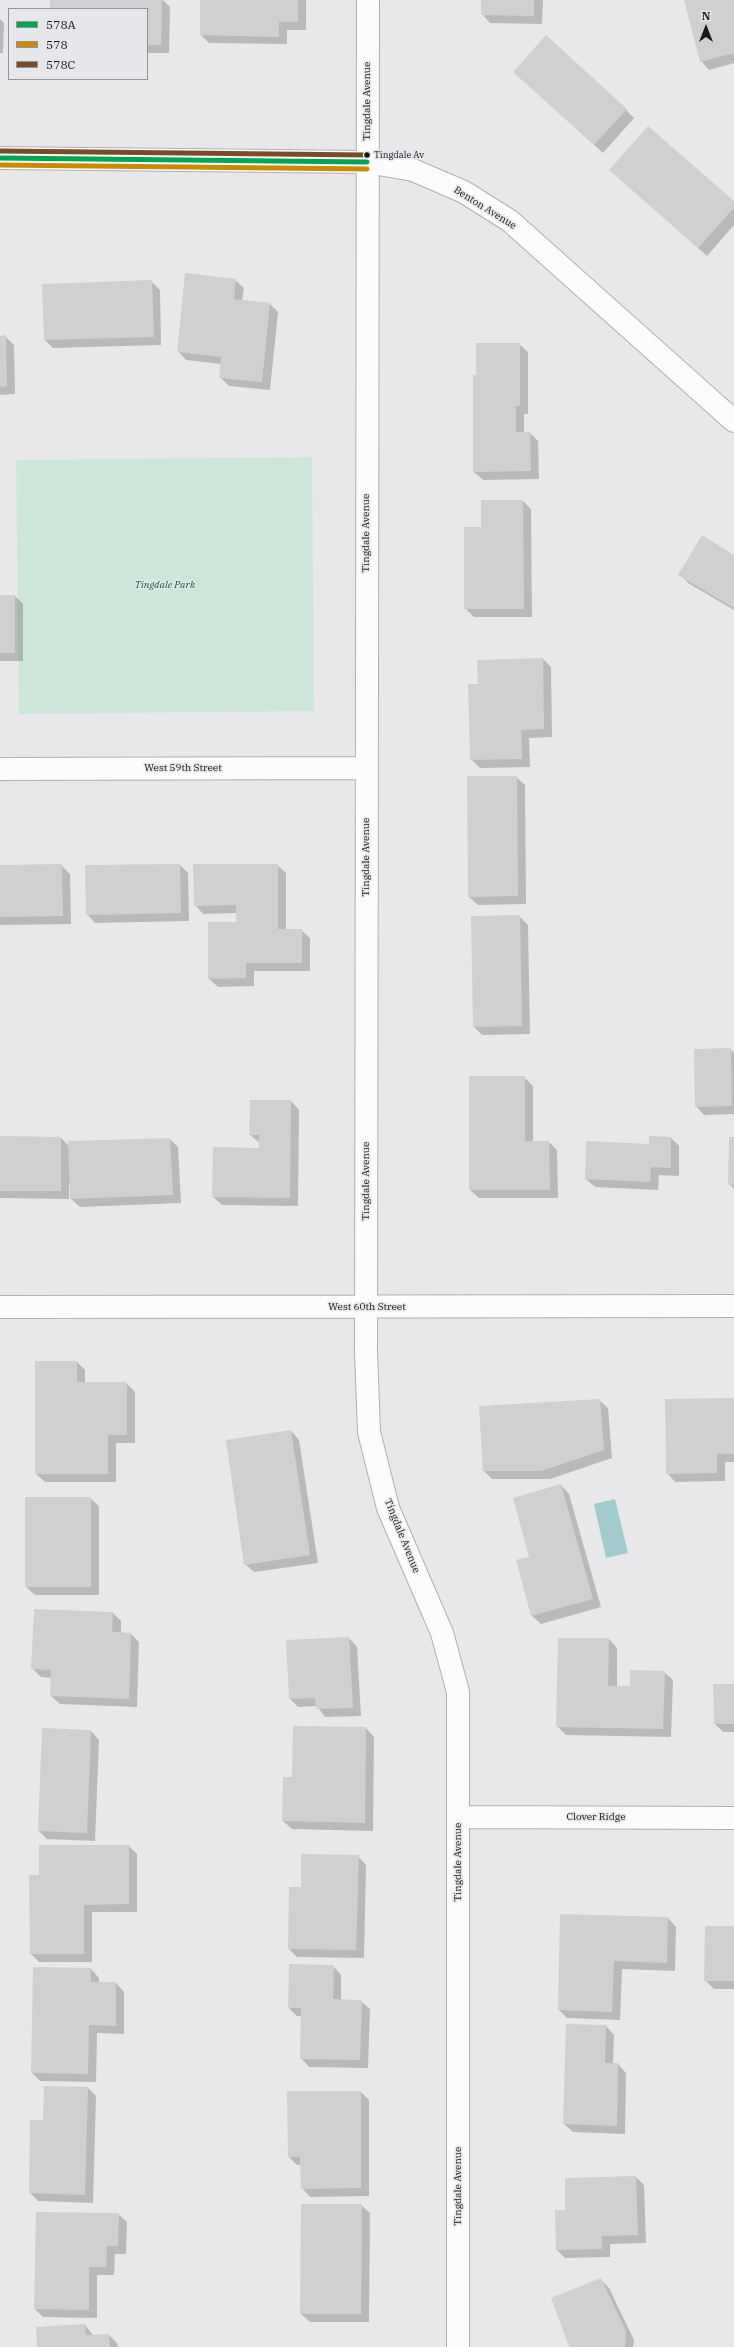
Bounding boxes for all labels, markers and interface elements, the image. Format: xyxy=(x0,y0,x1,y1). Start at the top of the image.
legend xyxy=(8,8,148,80)
north arrow xyxy=(686,8,726,48)
text: N xyxy=(702,9,710,23)
text: 578A xyxy=(46,17,76,32)
text: 578 xyxy=(46,37,68,52)
text: 578C xyxy=(46,57,75,72)
street label: Tingdale Avenue xyxy=(361,62,373,140)
marker: Tingdale Av xyxy=(362,150,372,160)
place label: Tingdale Av xyxy=(374,150,424,160)
street label: Benton Avenue xyxy=(452,184,518,232)
street label: Tingdale Avenue xyxy=(360,494,372,572)
park label: Tingdale Park xyxy=(135,579,195,591)
street label: West 59th Street xyxy=(144,762,222,774)
street label: Tingdale Avenue xyxy=(360,818,372,896)
street label: Tingdale Avenue xyxy=(360,1142,372,1220)
street label: West 60th Street xyxy=(328,1301,406,1313)
street label: Tingdale Avenue xyxy=(382,1497,422,1575)
street label: Clover Ridge xyxy=(566,1811,626,1823)
street label: Tingdale Avenue xyxy=(452,1823,464,1901)
street label: Tingdale Avenue xyxy=(452,2147,464,2225)

